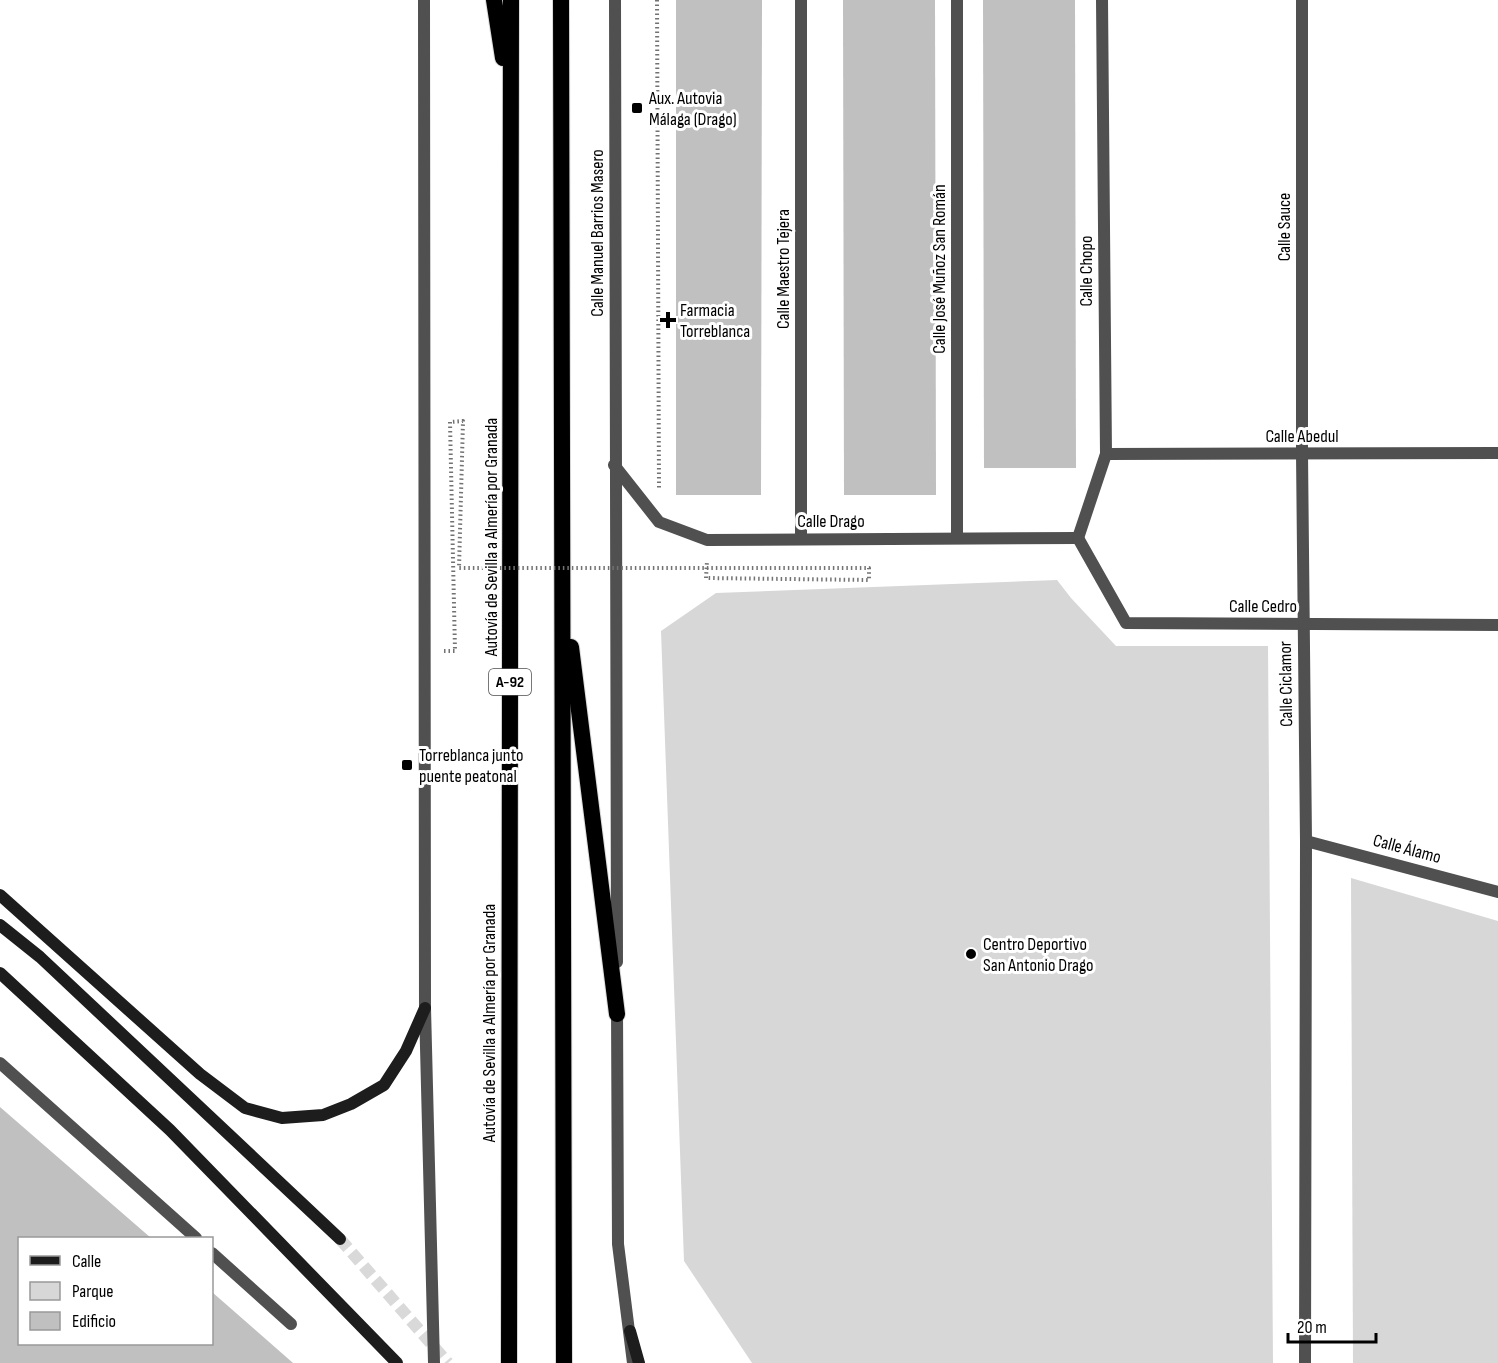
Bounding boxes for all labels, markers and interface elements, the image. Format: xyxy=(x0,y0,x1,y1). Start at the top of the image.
place label: Aux. Autovia Málaga (Drago) xyxy=(648,88,737,130)
marker: Aux. Autovia Málaga (Drago) xyxy=(630,101,644,115)
street label: Calle Manuel Barrios Masero xyxy=(587,149,608,317)
street label: Calle José Muñoz San Román xyxy=(929,184,950,354)
street label: Calle Sauce xyxy=(1274,193,1295,261)
street label: Calle Maestro Tejera xyxy=(773,209,794,329)
street label: Calle Chopo xyxy=(1076,236,1097,306)
place label: Farmacia Torreblanca xyxy=(680,300,750,342)
marker: Farmacia Torreblanca xyxy=(661,313,675,327)
street label: Autovía de Sevilla a Almería por Granada xyxy=(481,418,502,657)
street label: Calle Abedul xyxy=(1265,426,1339,447)
street label: Calle Drago xyxy=(797,511,865,532)
street label: Calle Cedro xyxy=(1229,596,1297,617)
street label: Calle Ciclamor xyxy=(1275,641,1297,727)
road number: A-92 xyxy=(489,669,531,695)
place label: Torreblanca junto puente peatonal xyxy=(419,745,523,787)
marker: Torreblanca junto puente peatonal xyxy=(400,758,414,772)
street label: Calle Álamo xyxy=(1371,830,1443,868)
street label: Autovía de Sevilla a Almería por Granada xyxy=(479,904,500,1143)
place label: Centro Deportivo San Antonio Drago xyxy=(983,934,1094,976)
marker: Centro Deportivo San Antonio Drago xyxy=(964,947,978,961)
legend xyxy=(18,1237,213,1345)
text: Calle xyxy=(72,1251,101,1272)
text: Parque xyxy=(72,1281,113,1302)
scale bar xyxy=(1288,1306,1376,1344)
text: Edificio xyxy=(72,1311,116,1332)
text: 20 m xyxy=(1297,1317,1327,1338)

